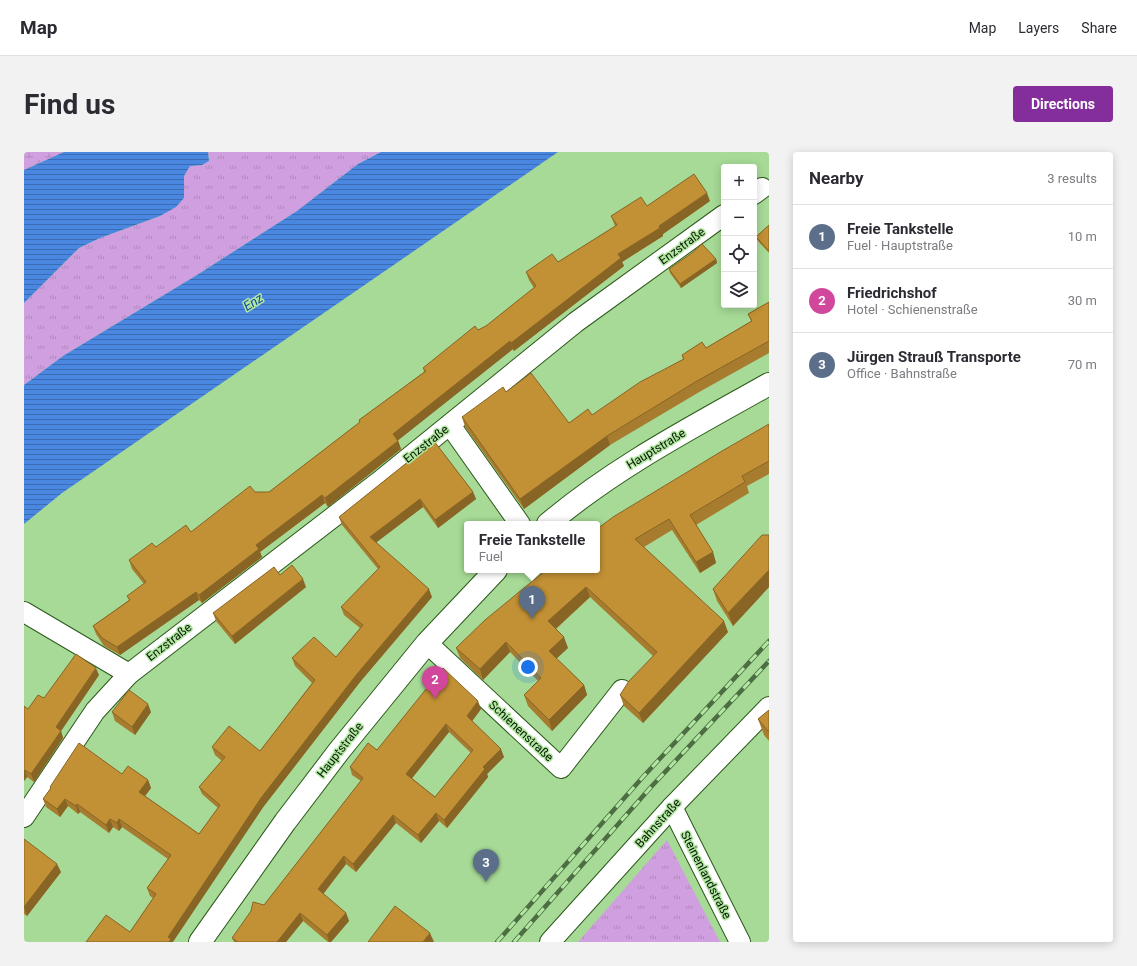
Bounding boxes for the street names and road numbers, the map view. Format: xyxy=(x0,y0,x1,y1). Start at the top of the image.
street label: Enzstraße xyxy=(656,225,708,267)
street label: Enzstraße xyxy=(401,422,451,466)
street label: Hauptstraße xyxy=(624,426,688,472)
street label: Enzstraße xyxy=(144,620,194,664)
street label: Schienenstraße xyxy=(486,698,556,764)
street label: Hauptstraße xyxy=(314,720,366,780)
street label: Bahnstraße xyxy=(632,796,684,850)
street label: Steinenlandstraße xyxy=(678,829,734,921)

